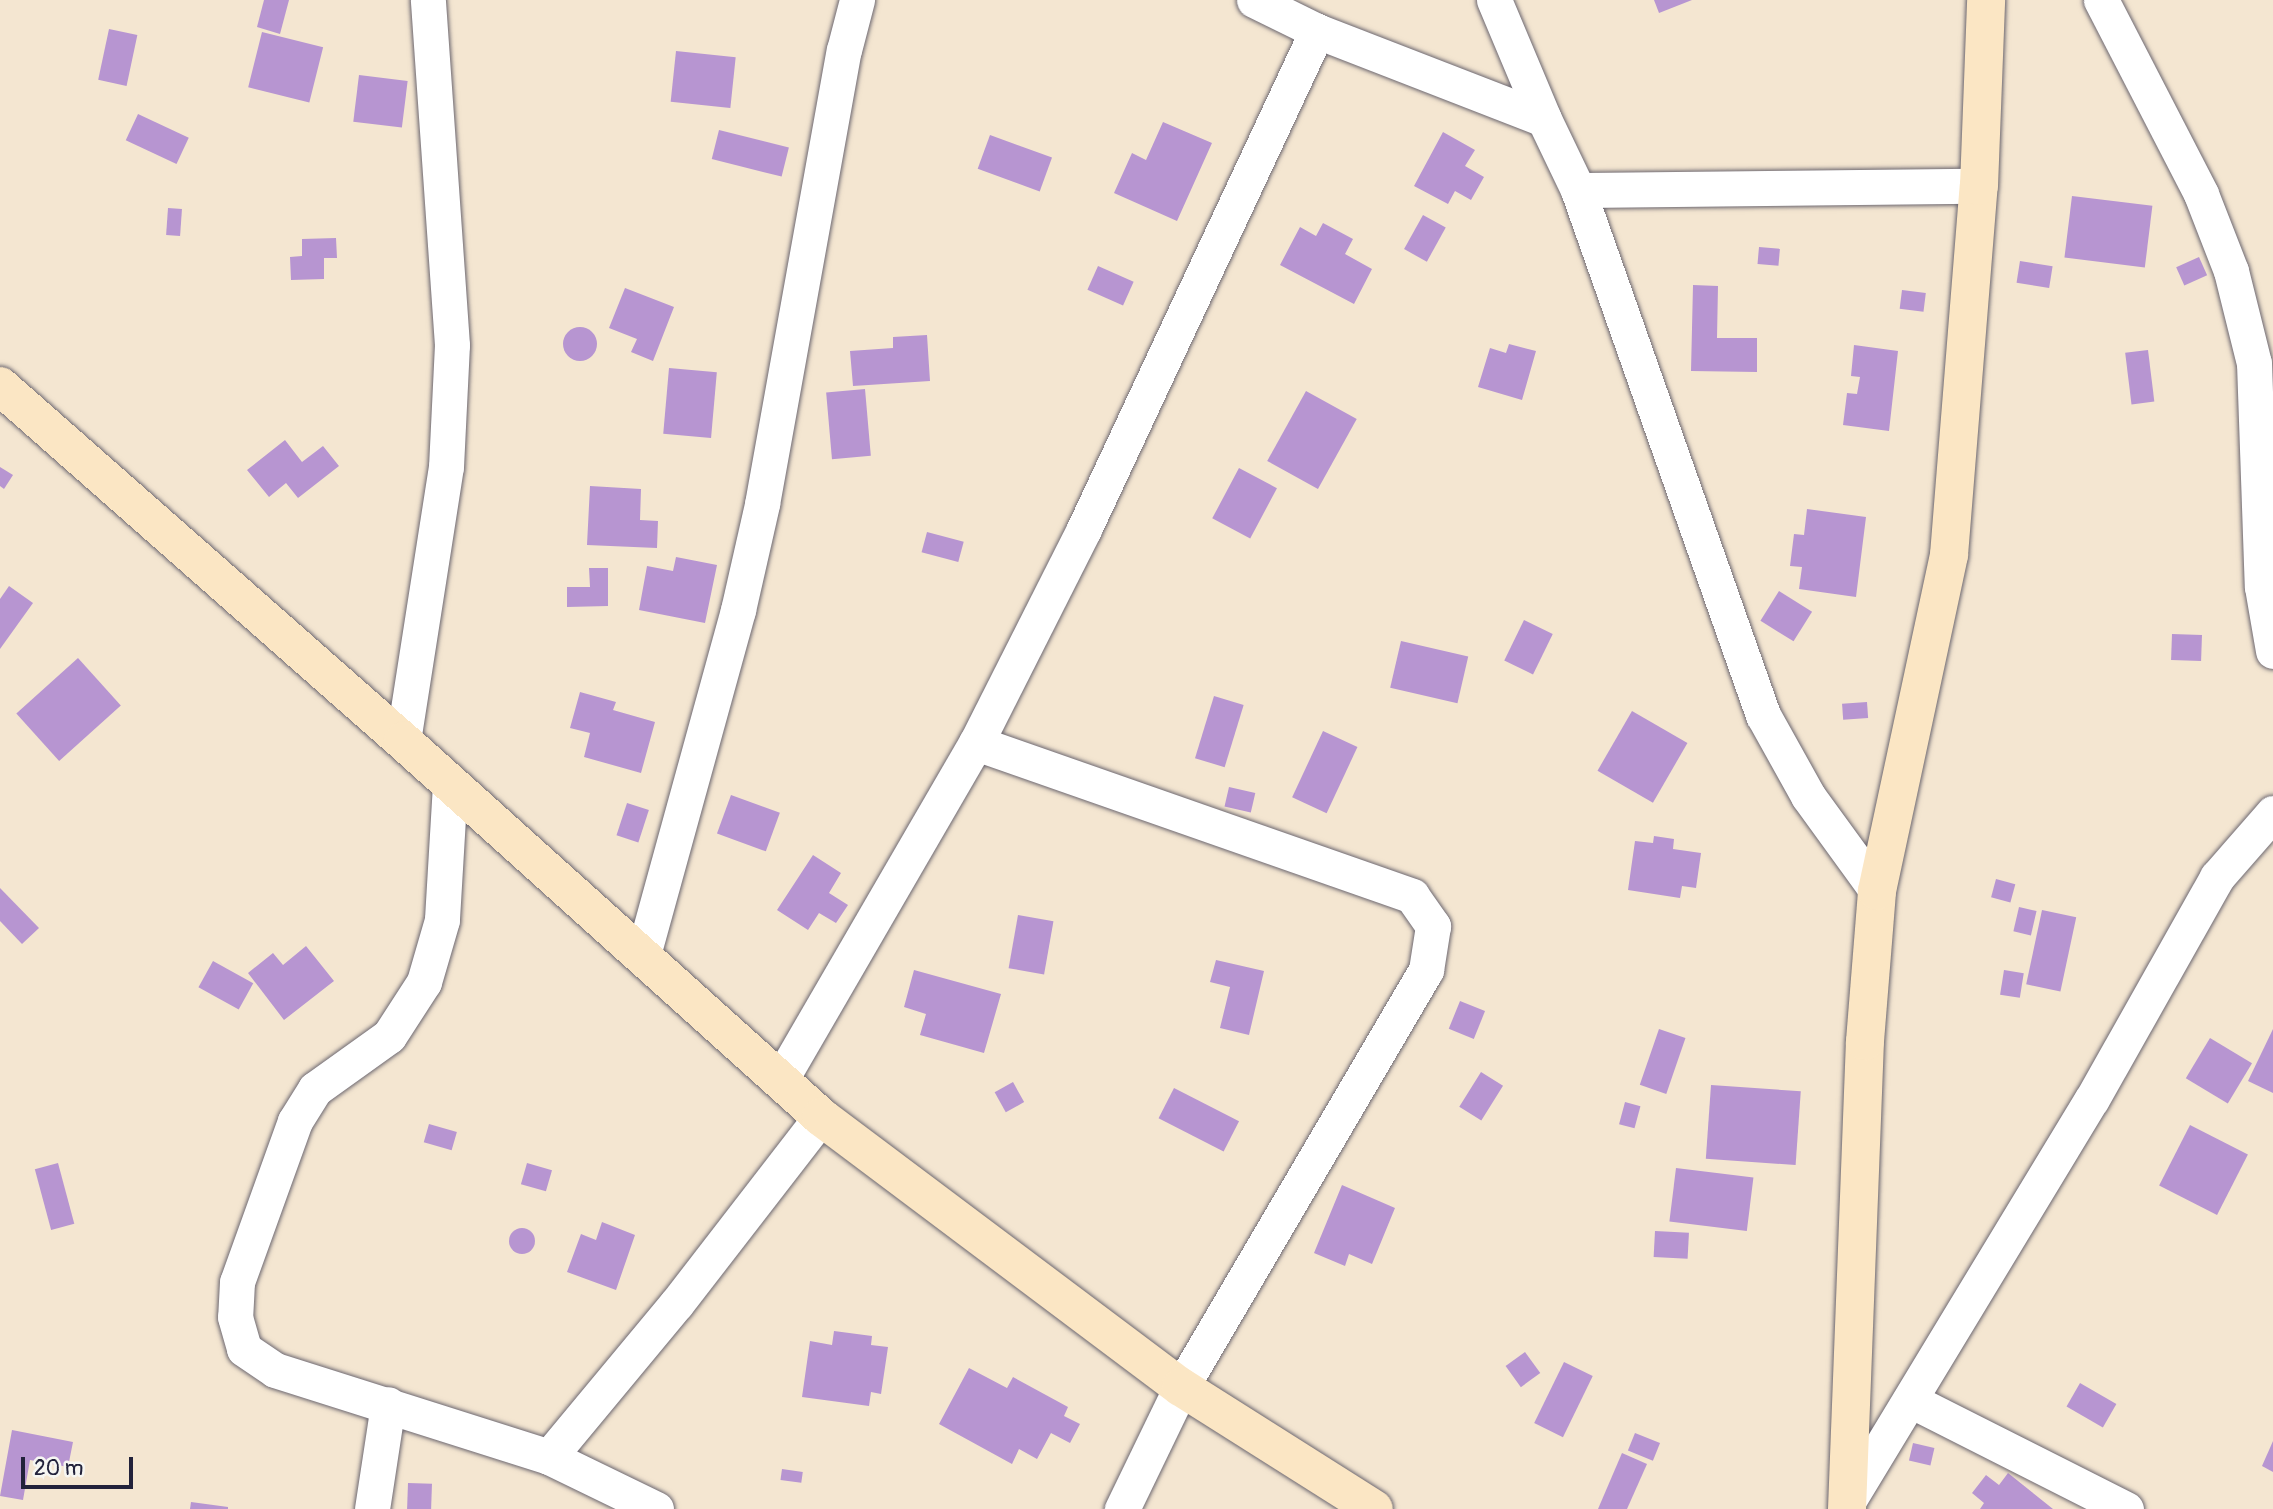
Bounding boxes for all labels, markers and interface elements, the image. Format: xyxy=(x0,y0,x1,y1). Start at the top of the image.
scale bar xyxy=(24,1442,136,1486)
text: 20 m xyxy=(34,1455,83,1482)

